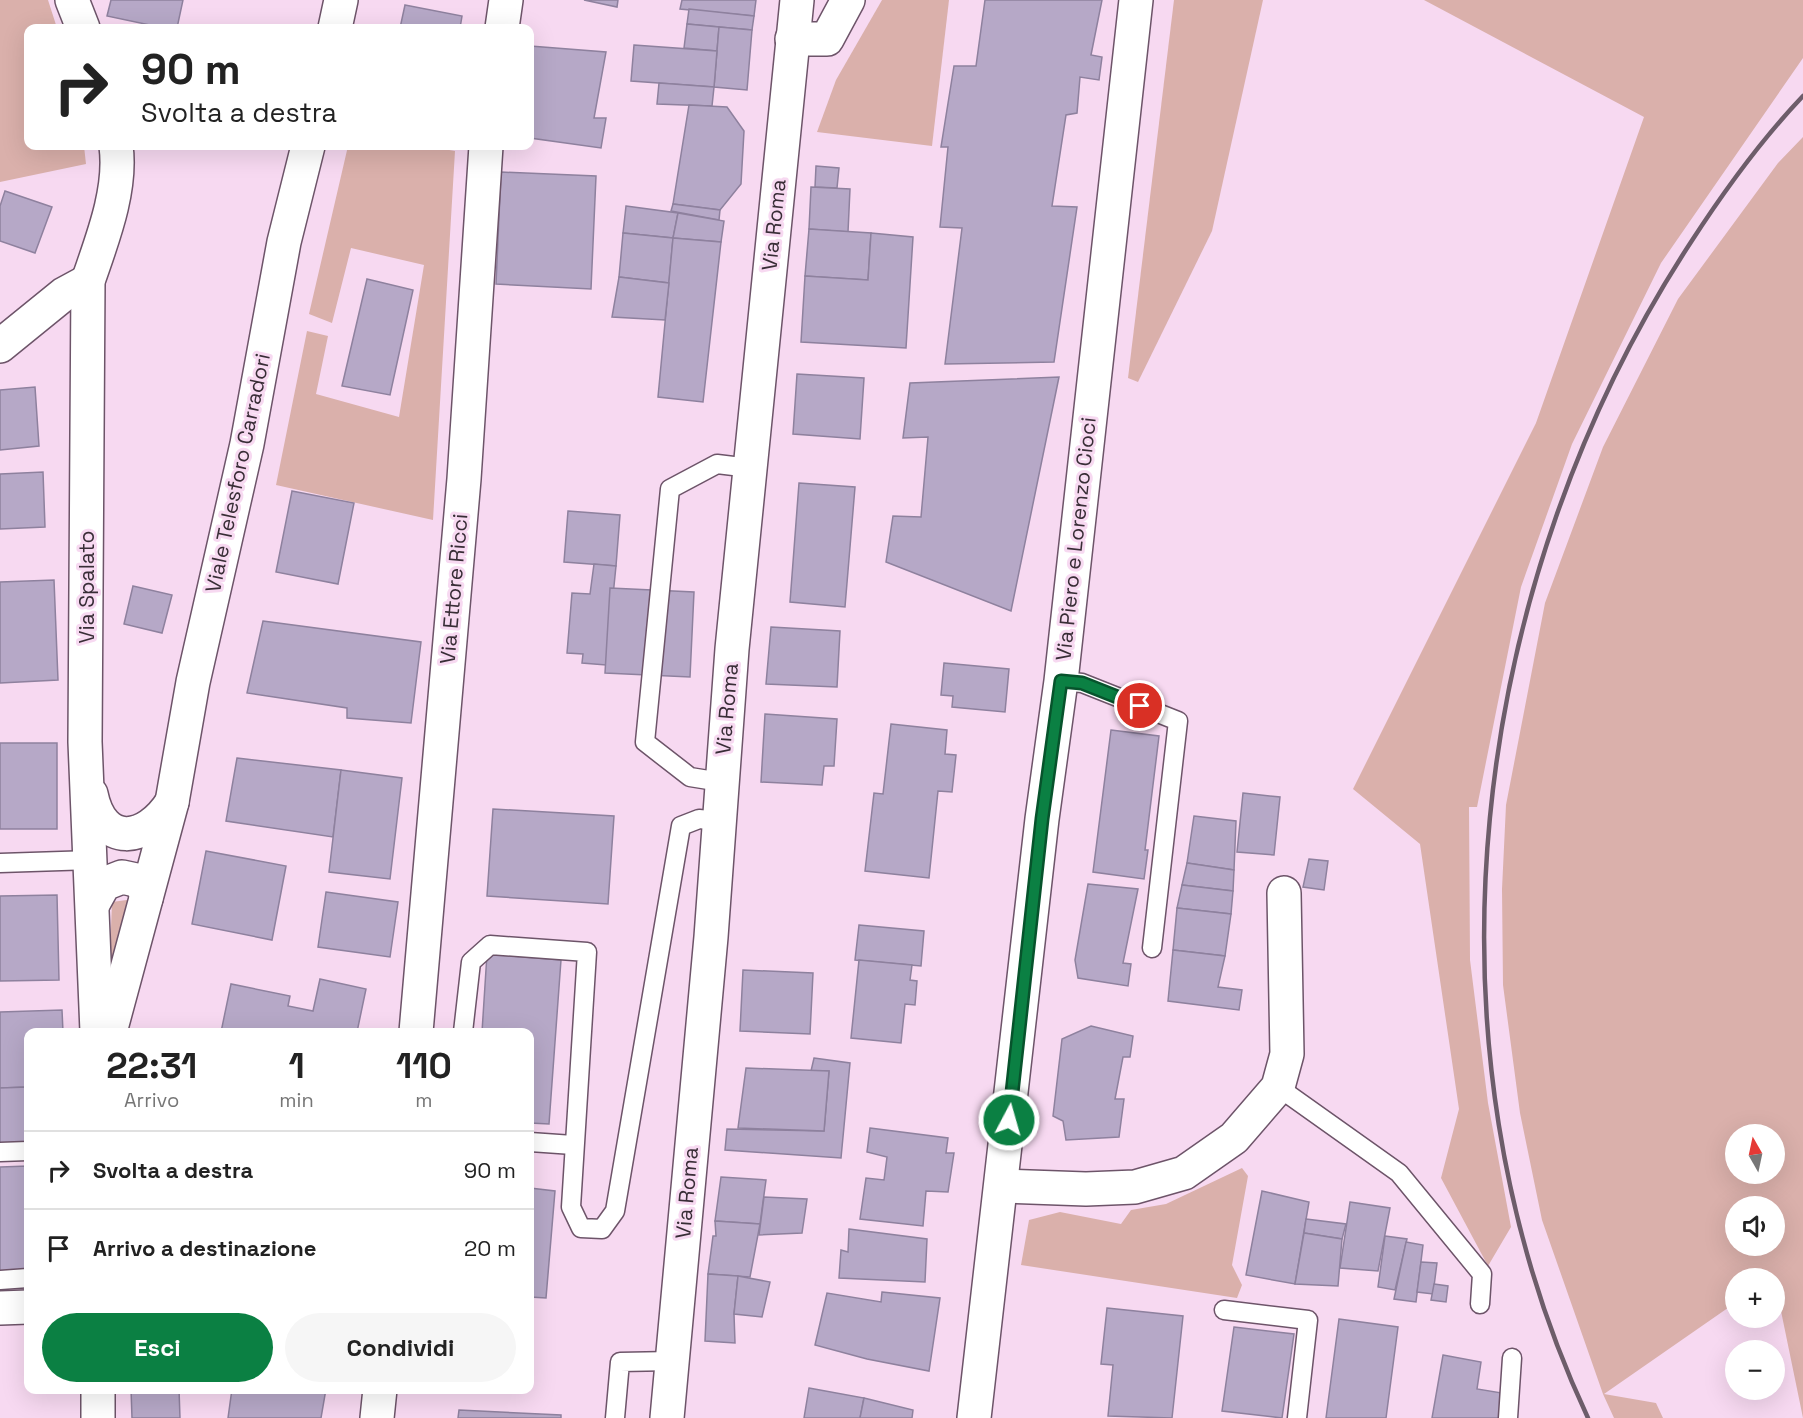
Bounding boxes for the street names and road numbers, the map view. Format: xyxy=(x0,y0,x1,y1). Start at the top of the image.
street label: Via Roma xyxy=(755,178,792,272)
street label: Viale Telesforo Carradori xyxy=(199,351,276,595)
street label: Via Piero e Lorenzo Cioci xyxy=(1049,416,1102,662)
street label: Via Ettore Ricci xyxy=(433,513,474,665)
street label: Via Spalato xyxy=(73,531,100,643)
street label: Via Roma xyxy=(709,662,744,756)
street label: Via Roma xyxy=(669,1146,704,1240)

